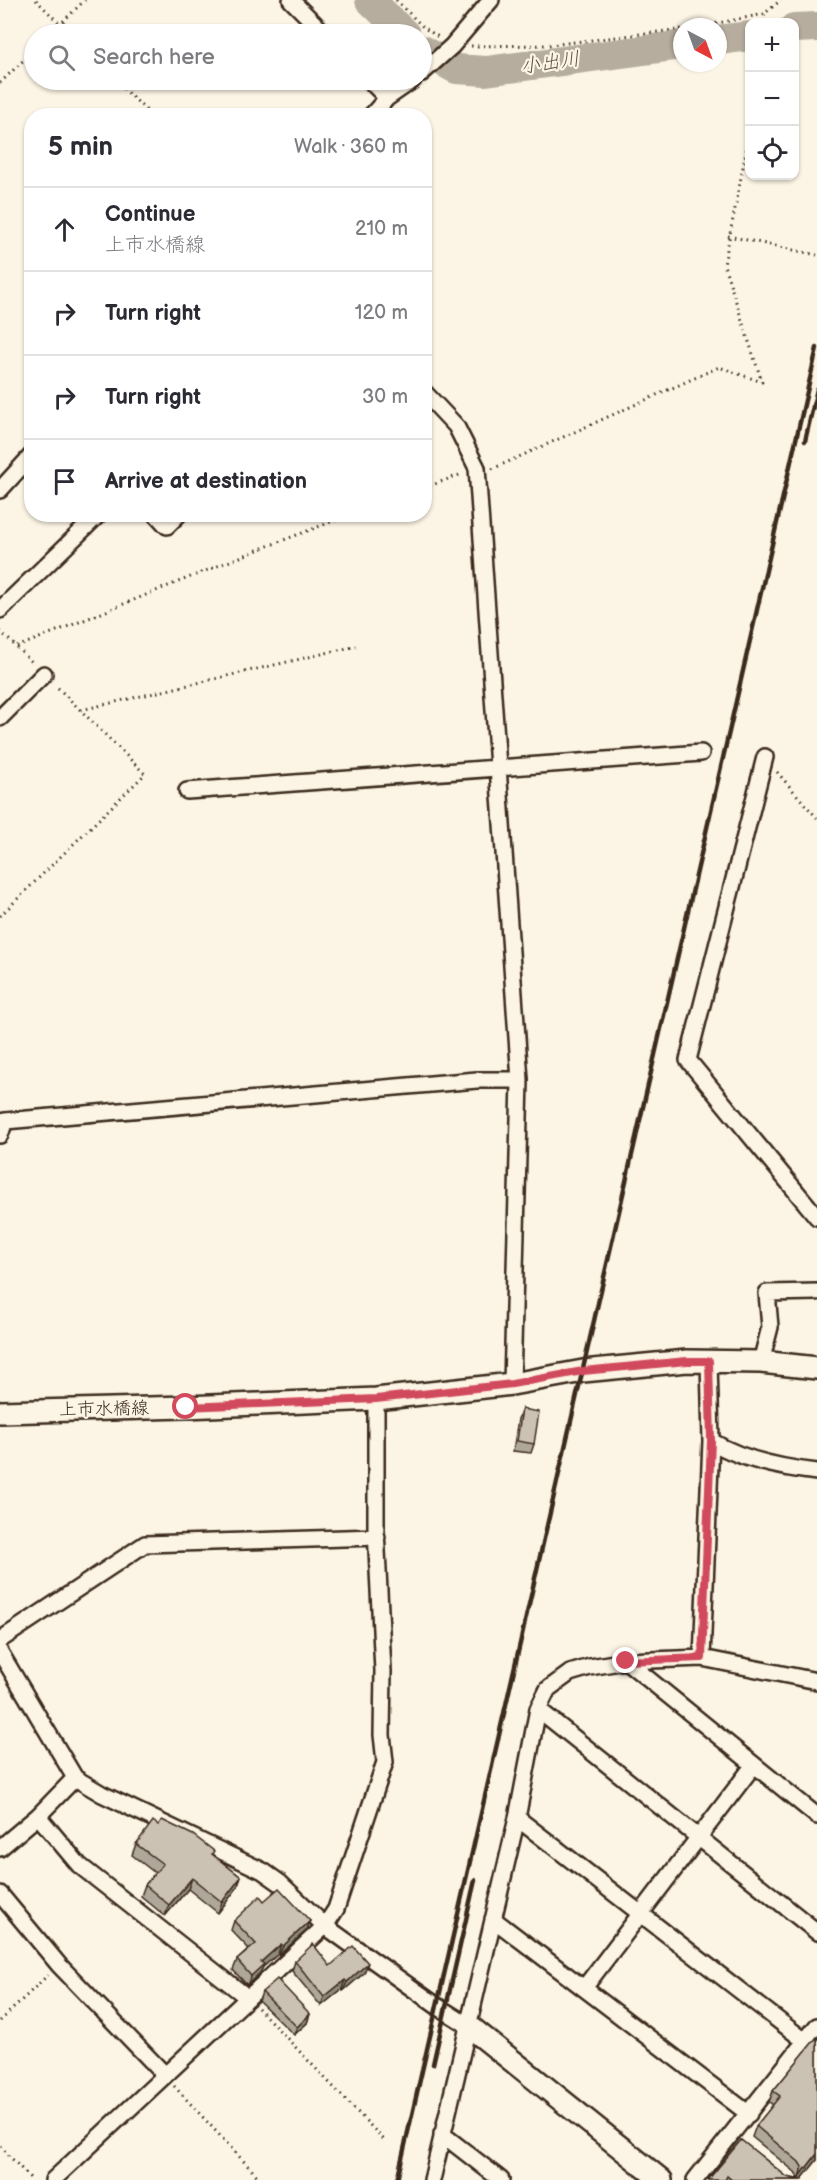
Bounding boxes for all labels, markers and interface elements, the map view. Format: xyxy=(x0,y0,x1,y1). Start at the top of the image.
north arrow xyxy=(673,18,727,72)
map controls xyxy=(745,18,799,180)
button: + xyxy=(745,18,799,72)
search box xyxy=(24,24,432,90)
icon: search xyxy=(45,41,78,74)
text: Search here xyxy=(93,44,215,71)
water label: 小出川 xyxy=(519,47,581,79)
button: − xyxy=(745,72,799,126)
button: locate xyxy=(745,126,799,180)
text: 5 min xyxy=(48,132,113,163)
text: Walk · 360 m xyxy=(294,135,408,159)
text: Continue xyxy=(105,201,195,228)
icon: ahead xyxy=(48,213,81,246)
text: 210 m xyxy=(355,217,408,241)
text: 上市水橋線 xyxy=(105,233,205,257)
icon: right xyxy=(48,297,81,330)
text: Turn right xyxy=(105,300,201,327)
text: 120 m xyxy=(355,301,408,325)
icon: right xyxy=(48,381,81,414)
text: Turn right xyxy=(105,384,201,411)
text: 30 m xyxy=(362,385,408,409)
icon: arrive xyxy=(48,465,81,498)
text: Arrive at destination xyxy=(105,468,307,495)
route start xyxy=(172,1393,198,1419)
street label: 上市水橋線 xyxy=(59,1398,149,1420)
route end xyxy=(612,1647,638,1673)

